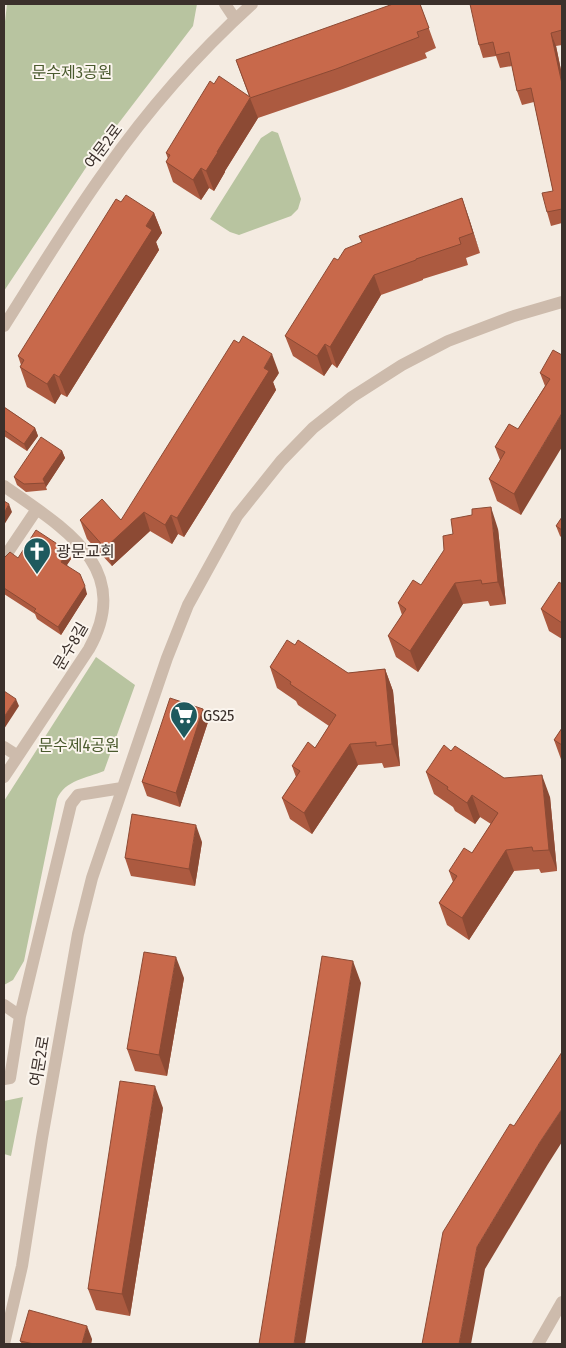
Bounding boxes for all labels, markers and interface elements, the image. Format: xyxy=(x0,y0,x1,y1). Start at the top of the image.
park label: 문수제3공원 xyxy=(32,63,112,82)
street label: 여문2로 xyxy=(80,120,127,172)
church icon: 광문교회 xyxy=(22,536,52,575)
place label: 광문교회 xyxy=(56,542,115,561)
street label: 문수8길 xyxy=(49,619,92,674)
supermarket icon: GS25 xyxy=(169,700,199,739)
place label: GS25 xyxy=(203,706,234,725)
park label: 문수제4공원 xyxy=(38,736,120,755)
street label: 여문2로 xyxy=(26,1034,53,1088)

